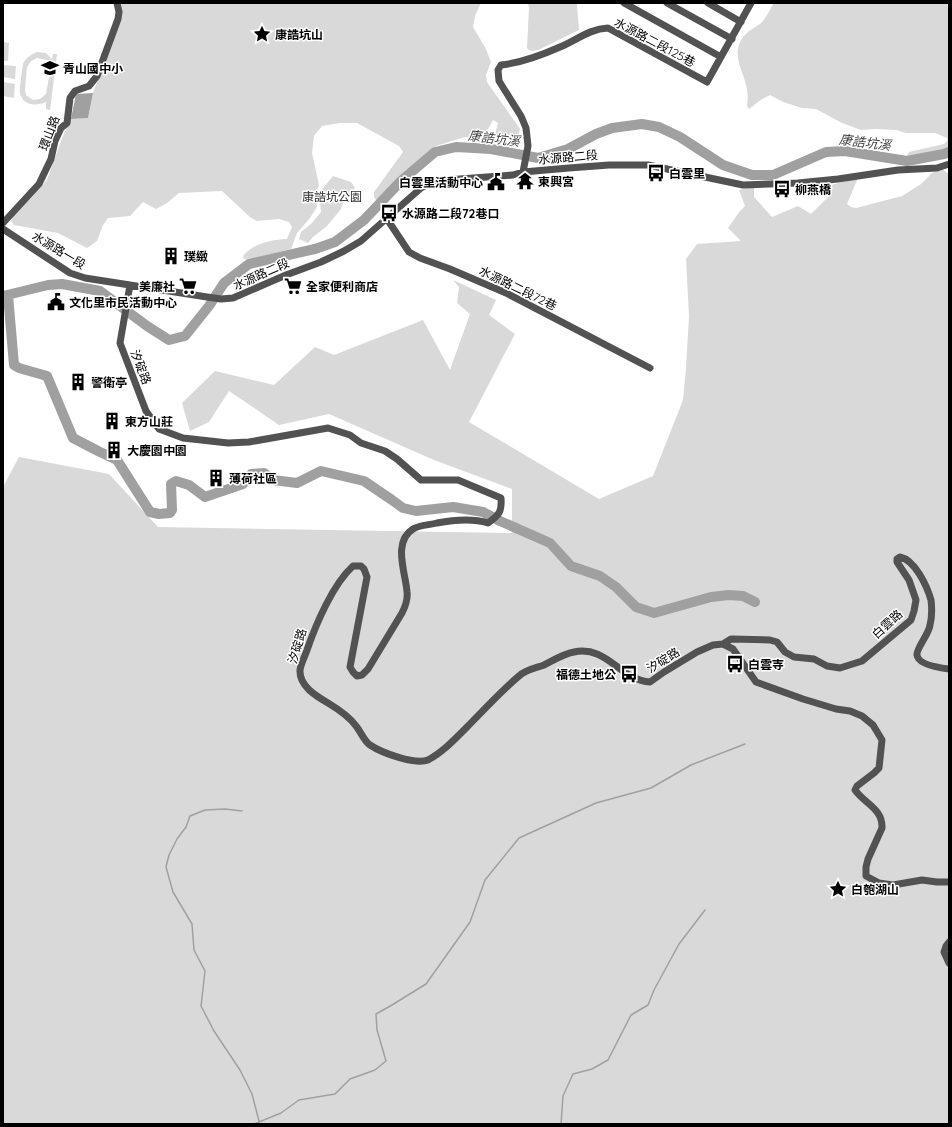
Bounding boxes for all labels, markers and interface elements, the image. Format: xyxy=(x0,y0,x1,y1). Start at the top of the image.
street label: 水源路二段125巷 xyxy=(612,14,698,70)
place icon: 康誥坑山 xyxy=(252,24,272,44)
place label: 康誥坑山 xyxy=(275,27,323,42)
school or university icon: 青山國中小 xyxy=(40,58,60,78)
place label: 青山國中小 xyxy=(63,61,123,76)
street label: 環山路 xyxy=(36,114,62,152)
water label: 康誥坑溪 xyxy=(467,127,523,149)
water label: 康誥坑溪 xyxy=(838,131,894,153)
street label: 水源路二段 xyxy=(537,147,599,167)
bus stop icon: 白雲里 xyxy=(646,163,666,183)
place label: 白雲里 xyxy=(669,166,705,181)
temple icon: 東興宮 xyxy=(515,171,535,191)
public building icon: 白雲里活動中心 xyxy=(486,172,506,192)
place label: 東興宮 xyxy=(538,174,574,189)
place label: 白雲里活動中心 xyxy=(399,175,483,190)
bus stop icon: 柳燕橋 xyxy=(772,179,792,199)
place label: 柳燕橋 xyxy=(795,182,832,197)
park label: 康誥坑公園 xyxy=(302,189,362,204)
bus stop icon: 水源路二段72巷口 xyxy=(379,203,399,223)
place label: 水源路二段72巷口 xyxy=(402,206,499,221)
street label: 水源路一段 xyxy=(29,228,89,272)
building icon: 璞緻 xyxy=(161,246,181,266)
place label: 璞緻 xyxy=(184,249,208,264)
street label: 水源路二段 xyxy=(231,255,291,293)
street label: 水源路二段72巷 xyxy=(477,263,559,313)
supermarket icon: 美廉社 xyxy=(178,276,198,296)
supermarket icon: 全家便利商店 xyxy=(283,276,303,296)
place label: 美廉社 xyxy=(139,279,175,294)
place label: 全家便利商店 xyxy=(306,279,378,294)
public building icon: 文化里市民活動中心 xyxy=(46,292,66,312)
place label: 文化里市民活動中心 xyxy=(69,295,177,310)
street label: 汐碇路 xyxy=(128,348,154,386)
building icon: 警衛亭 xyxy=(68,372,88,392)
place label: 警衛亭 xyxy=(91,375,127,390)
building icon: 東方山莊 xyxy=(102,411,122,431)
place label: 東方山莊 xyxy=(125,414,173,429)
building icon: 大慶園中園 xyxy=(104,440,124,460)
place label: 大慶園中園 xyxy=(127,443,187,458)
building icon: 薄荷社區 xyxy=(206,468,226,488)
place label: 薄荷社區 xyxy=(229,471,277,486)
street label: 白雲路 xyxy=(869,606,905,642)
street label: 汐碇路 xyxy=(285,627,309,665)
street label: 汐碇路 xyxy=(644,644,682,676)
bus stop icon: 白雲寺 xyxy=(725,654,745,674)
place label: 白雲寺 xyxy=(748,657,784,672)
bus stop icon: 福德土地公 xyxy=(619,664,639,684)
place label: 福德土地公 xyxy=(556,667,616,682)
place icon: 白匏湖山 xyxy=(828,879,848,899)
place label: 白匏湖山 xyxy=(851,882,899,897)

